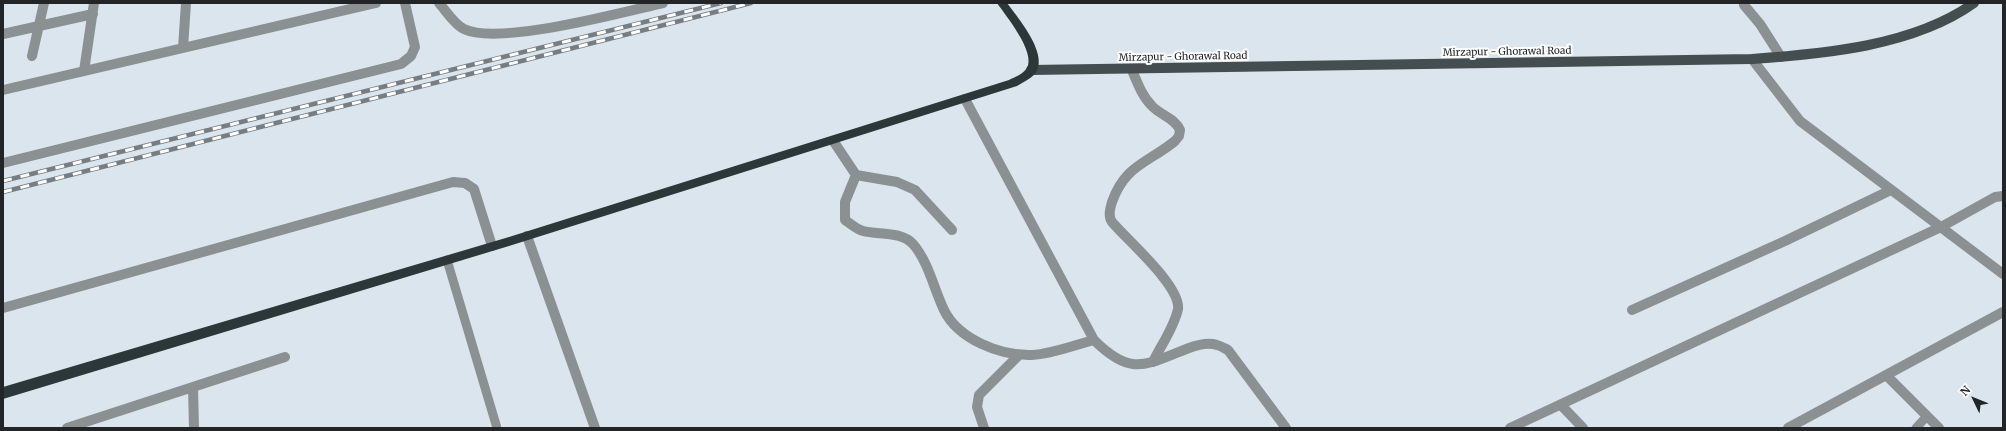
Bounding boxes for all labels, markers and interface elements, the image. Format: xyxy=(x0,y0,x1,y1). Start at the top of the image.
street label: Mirzapur - Ghorawal Road xyxy=(1442,45,1572,59)
street label: Mirzapur - Ghorawal Road xyxy=(1118,50,1248,64)
north arrow xyxy=(1954,379,1994,419)
text: N xyxy=(1957,383,1973,399)

